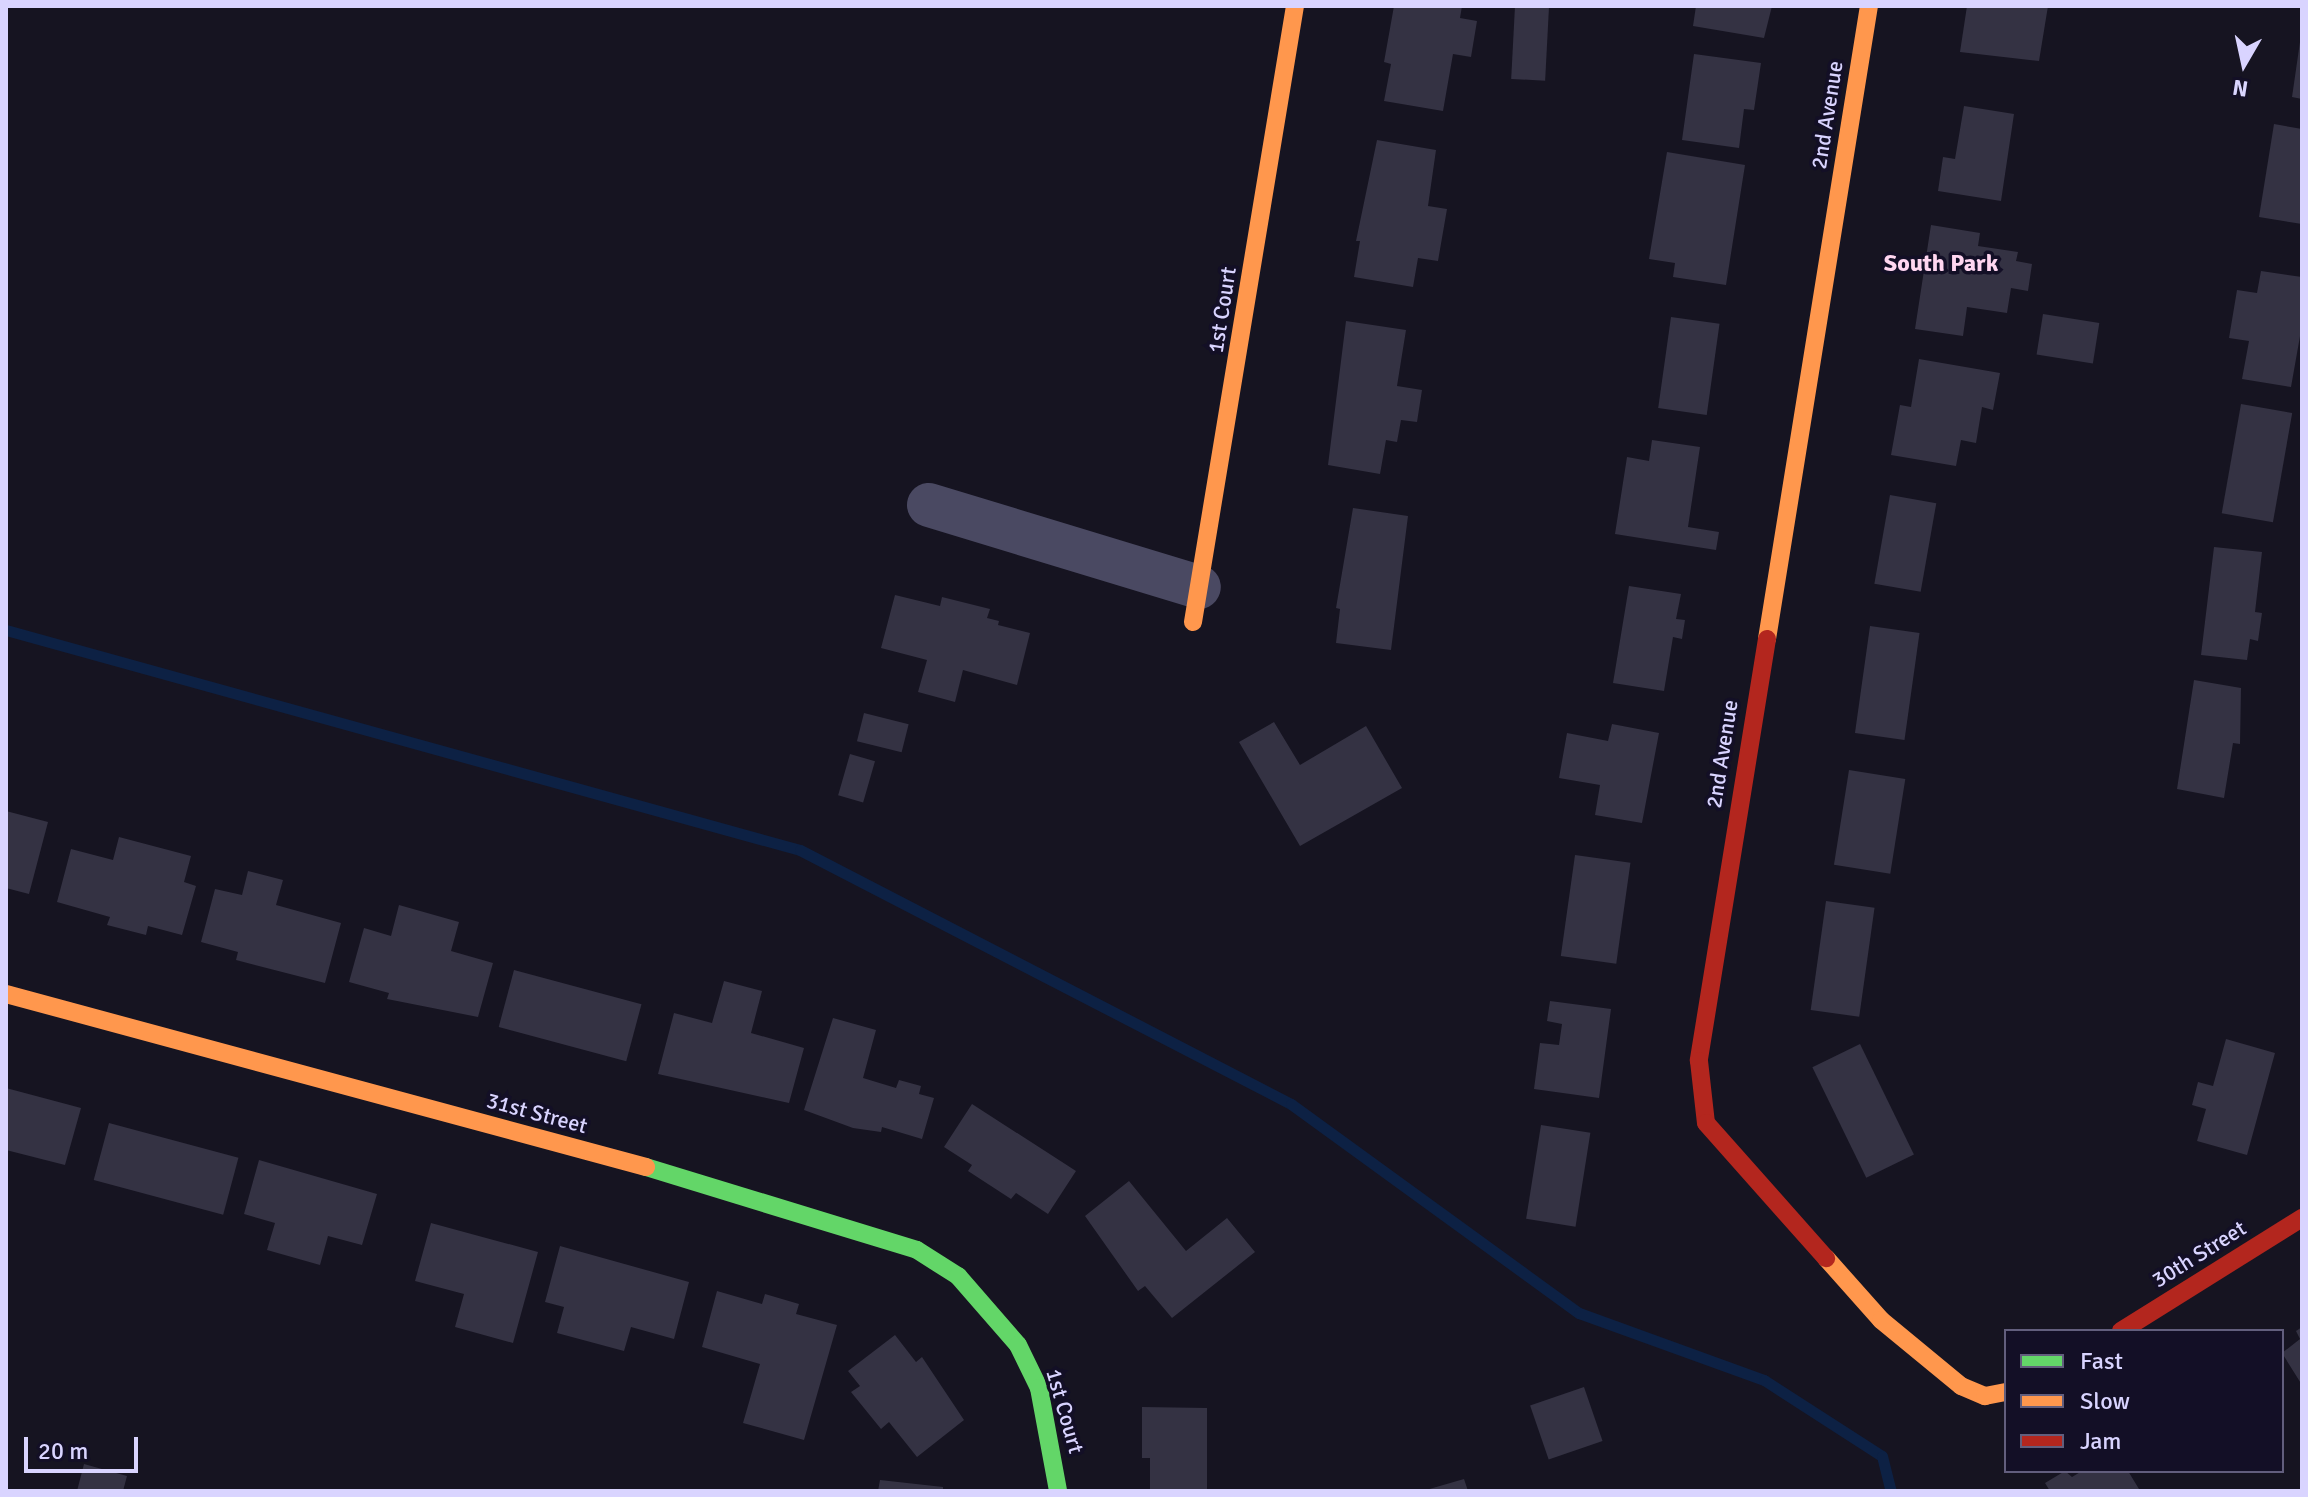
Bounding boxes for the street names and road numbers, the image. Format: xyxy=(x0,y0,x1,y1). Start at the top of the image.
street label: 2nd Avenue xyxy=(1805,59,1849,171)
street label: 1st Court xyxy=(1202,265,1242,355)
street label: 2nd Avenue xyxy=(1700,698,1744,810)
street label: 31st Street xyxy=(484,1087,590,1139)
street label: 30th Street xyxy=(2147,1215,2251,1293)
street label: 1st Court xyxy=(1040,1366,1090,1456)

